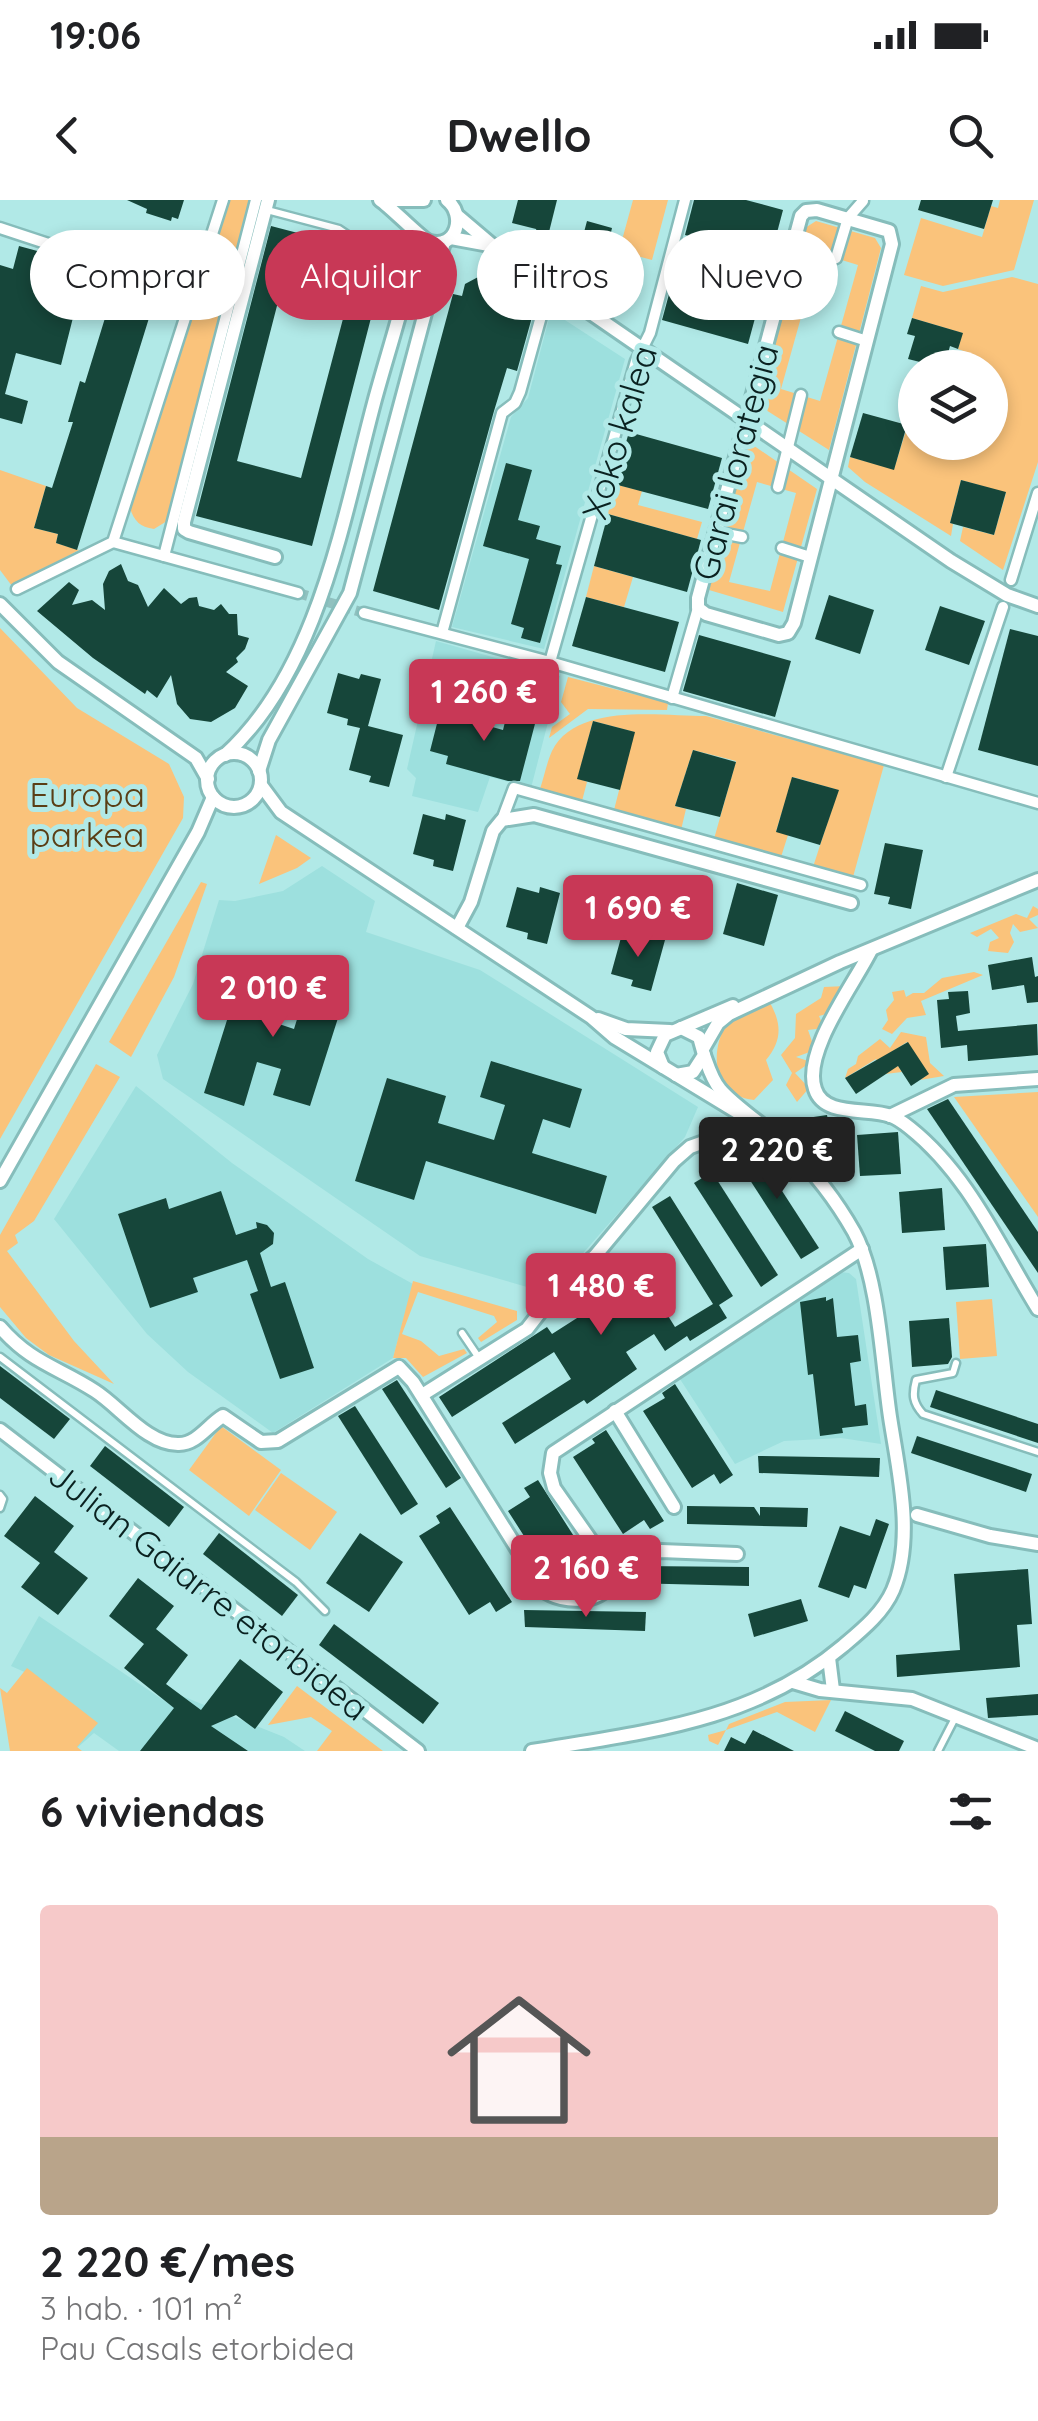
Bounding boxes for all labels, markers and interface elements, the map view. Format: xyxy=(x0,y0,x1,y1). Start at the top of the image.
text: 19:06 xyxy=(50,11,141,59)
text: Dwello xyxy=(446,107,592,163)
icon: back xyxy=(40,108,95,163)
icon: search xyxy=(943,108,998,163)
chip: Comprar xyxy=(30,230,245,320)
chip: Alquilar xyxy=(265,230,457,320)
chip: Filtros xyxy=(477,230,644,320)
chip: Nuevo xyxy=(664,230,838,320)
street label: Garai lorategia xyxy=(682,339,788,585)
street label: Xoko kalea xyxy=(572,340,666,524)
map controls xyxy=(898,350,1008,460)
button: layers xyxy=(898,350,1008,460)
pin: 1 260 € xyxy=(392,659,576,744)
text: 1 260 € xyxy=(431,671,537,711)
park label: Europa parkea xyxy=(29,772,145,856)
pin: 1 690 € xyxy=(546,875,730,960)
text: 1 690 € xyxy=(585,887,691,927)
pin: 2 010 € xyxy=(181,955,365,1040)
text: 2 010 € xyxy=(219,967,327,1007)
pin: 2 220 € xyxy=(685,1117,869,1202)
text: 2 220 € xyxy=(721,1129,833,1169)
pin: 1 480 € xyxy=(509,1253,693,1338)
text: 1 480 € xyxy=(548,1265,654,1305)
street label: Julian Gaiarre etorbidea xyxy=(40,1452,378,1730)
pin: 2 160 € xyxy=(494,1535,678,1620)
text: 2 160 € xyxy=(533,1547,639,1587)
icon: filters xyxy=(943,1784,998,1839)
text: 6 viviendas xyxy=(40,1785,265,1838)
icon: home xyxy=(429,1970,609,2150)
text: 2 220 €/mes xyxy=(40,2235,295,2288)
text: 3 hab. · 101 m² xyxy=(40,2288,243,2328)
text: Pau Casals etorbidea xyxy=(40,2328,355,2368)

